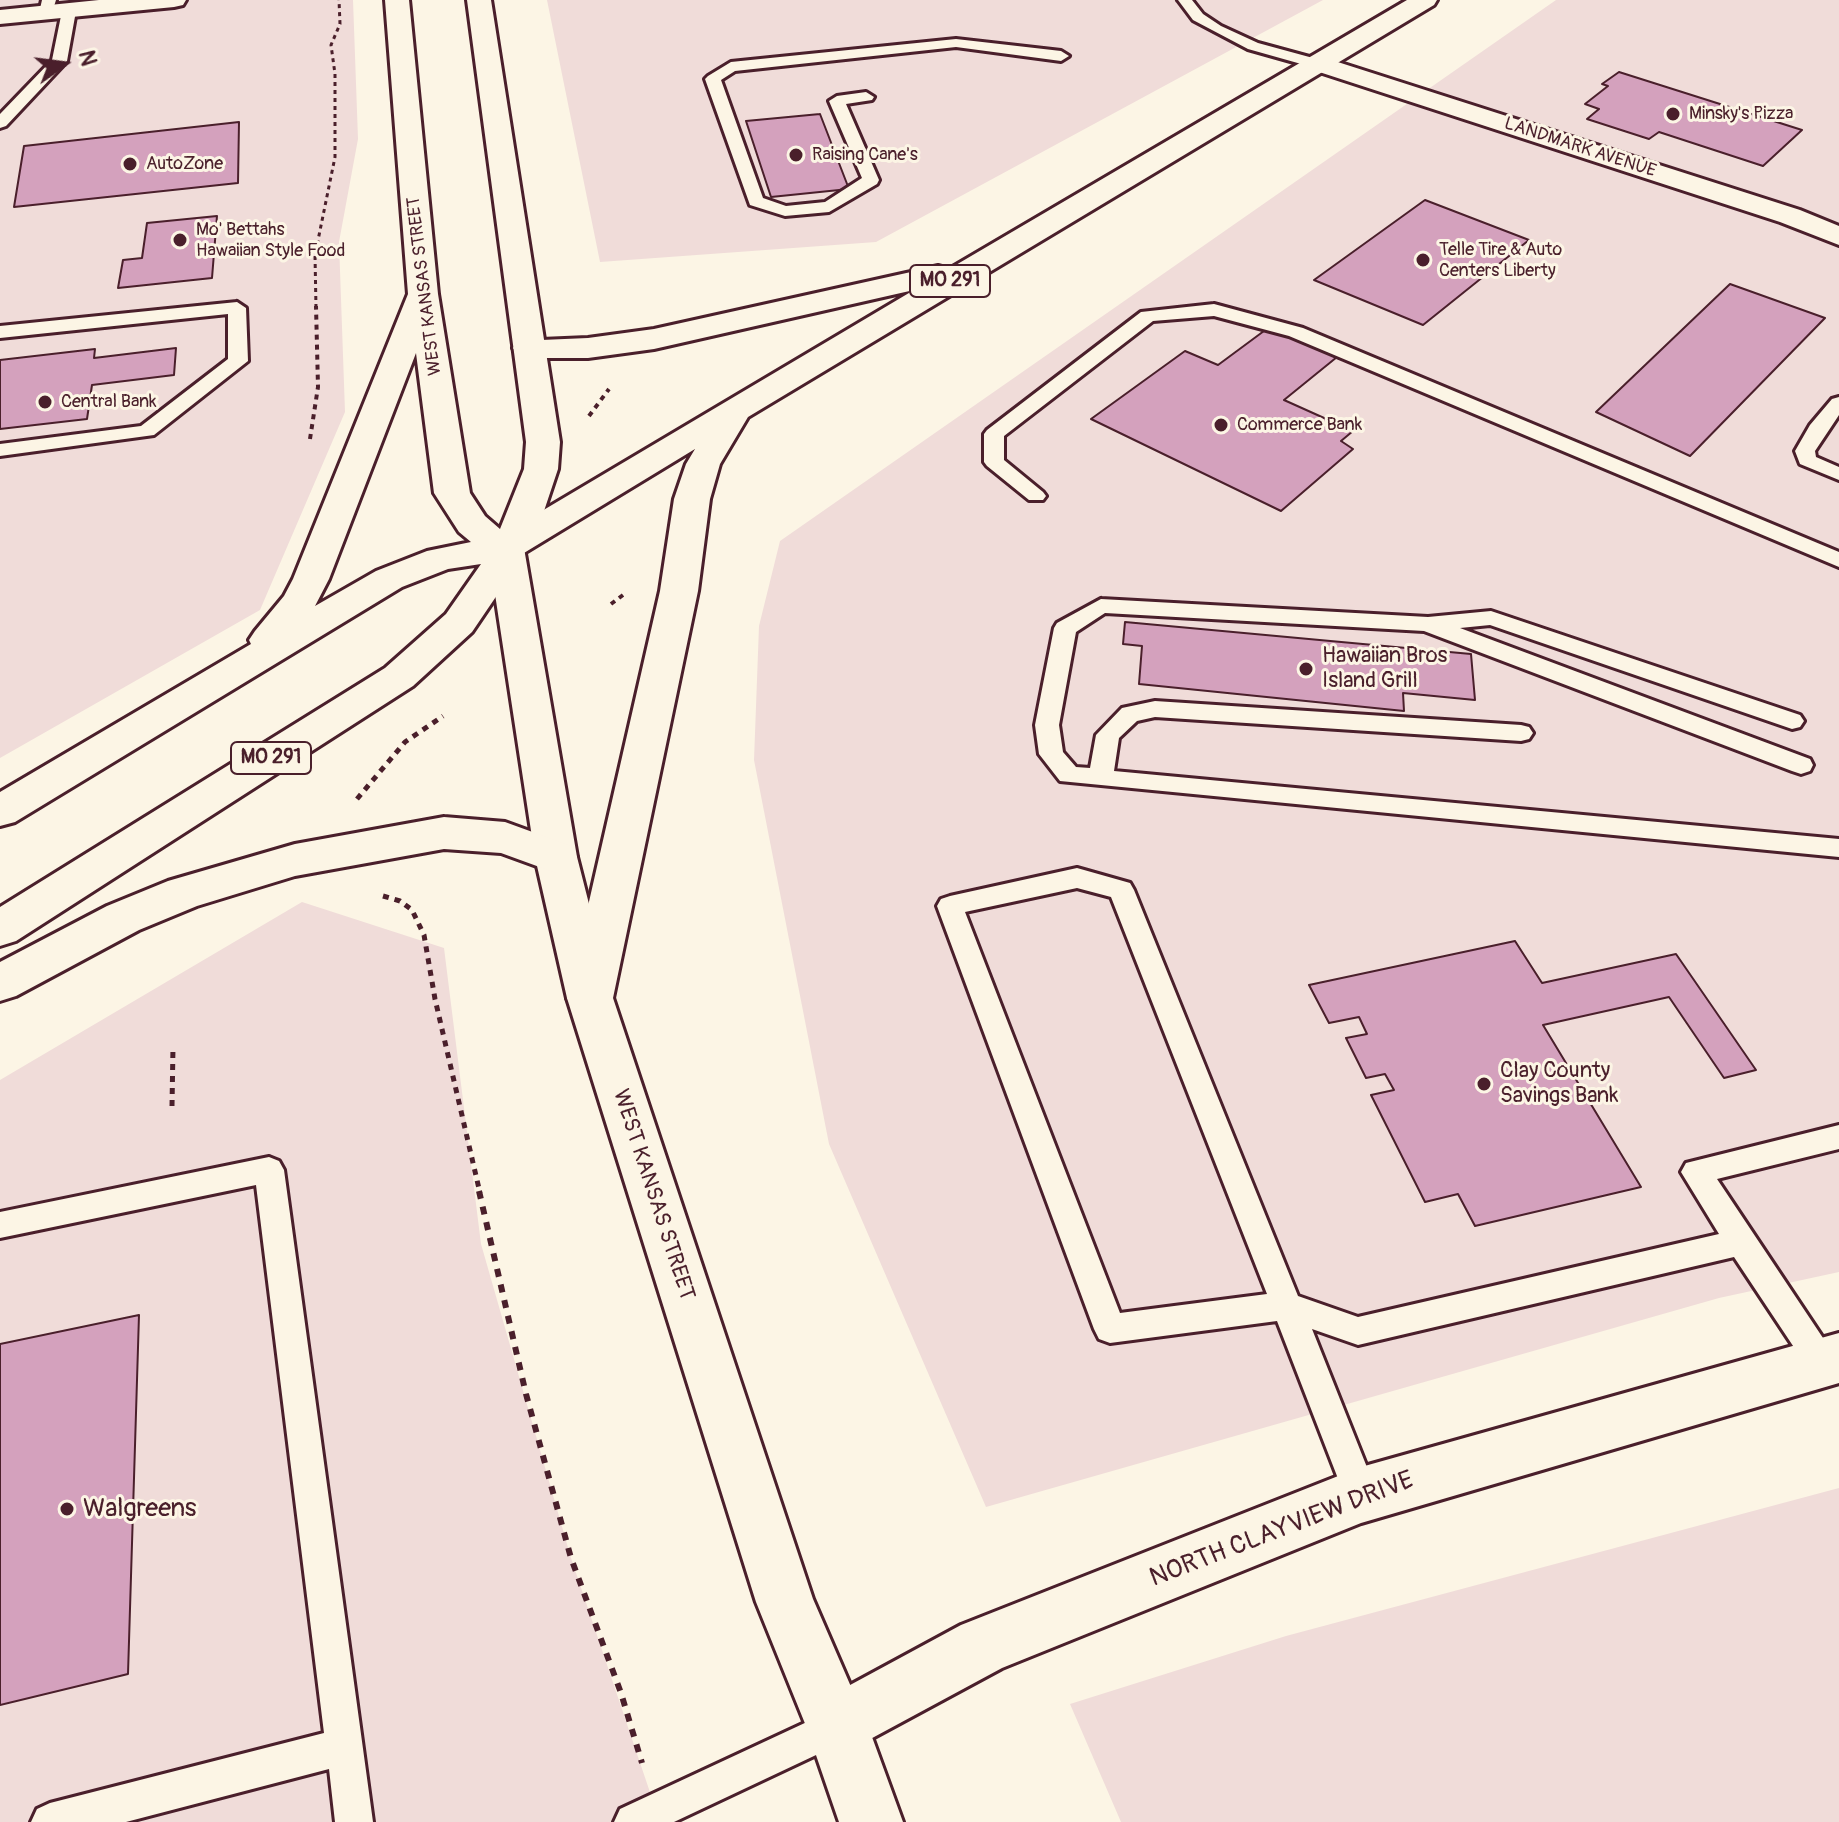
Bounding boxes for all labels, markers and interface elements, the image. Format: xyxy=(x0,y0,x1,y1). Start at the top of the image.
north arrow xyxy=(24,24,104,104)
text: N xyxy=(72,48,103,69)
place label: Minsky's Pizza xyxy=(1689,103,1793,125)
marker: Minsky's Pizza xyxy=(1664,105,1682,123)
street label: LANDMARK AVENUE xyxy=(1501,113,1659,183)
place label: Raising Cane's xyxy=(812,144,918,166)
marker: Raising Cane's xyxy=(787,146,805,164)
place label: AutoZone xyxy=(146,153,223,175)
marker: AutoZone xyxy=(121,155,139,173)
street label: WEST KANSAS STREET xyxy=(403,195,447,377)
place label: Mo' Bettahs Hawaiian Style Food xyxy=(196,219,345,262)
marker: Mo' Bettahs Hawaiian Style Food xyxy=(171,231,189,249)
place label: Telle Tire & Auto Centers Liberty xyxy=(1439,239,1562,282)
marker: Telle Tire & Auto Centers Liberty xyxy=(1414,251,1432,269)
road number: MO 291 xyxy=(910,265,990,297)
place label: Central Bank xyxy=(61,391,157,413)
marker: Central Bank xyxy=(36,393,54,411)
place label: Commerce Bank xyxy=(1237,414,1362,436)
marker: Commerce Bank xyxy=(1212,416,1230,434)
place label: Hawaiian Bros Island Grill xyxy=(1322,643,1447,694)
marker: Hawaiian Bros Island Grill xyxy=(1297,660,1315,678)
road number: MO 291 xyxy=(231,742,311,774)
place label: Clay County Savings Bank xyxy=(1500,1058,1618,1110)
marker: Clay County Savings Bank xyxy=(1475,1075,1493,1093)
street label: WEST KANSAS STREET xyxy=(606,1086,700,1304)
street label: NORTH CLAYVIEW DRIVE xyxy=(1146,1465,1418,1595)
place label: Walgreens xyxy=(83,1493,196,1525)
marker: Walgreens xyxy=(58,1500,76,1518)

